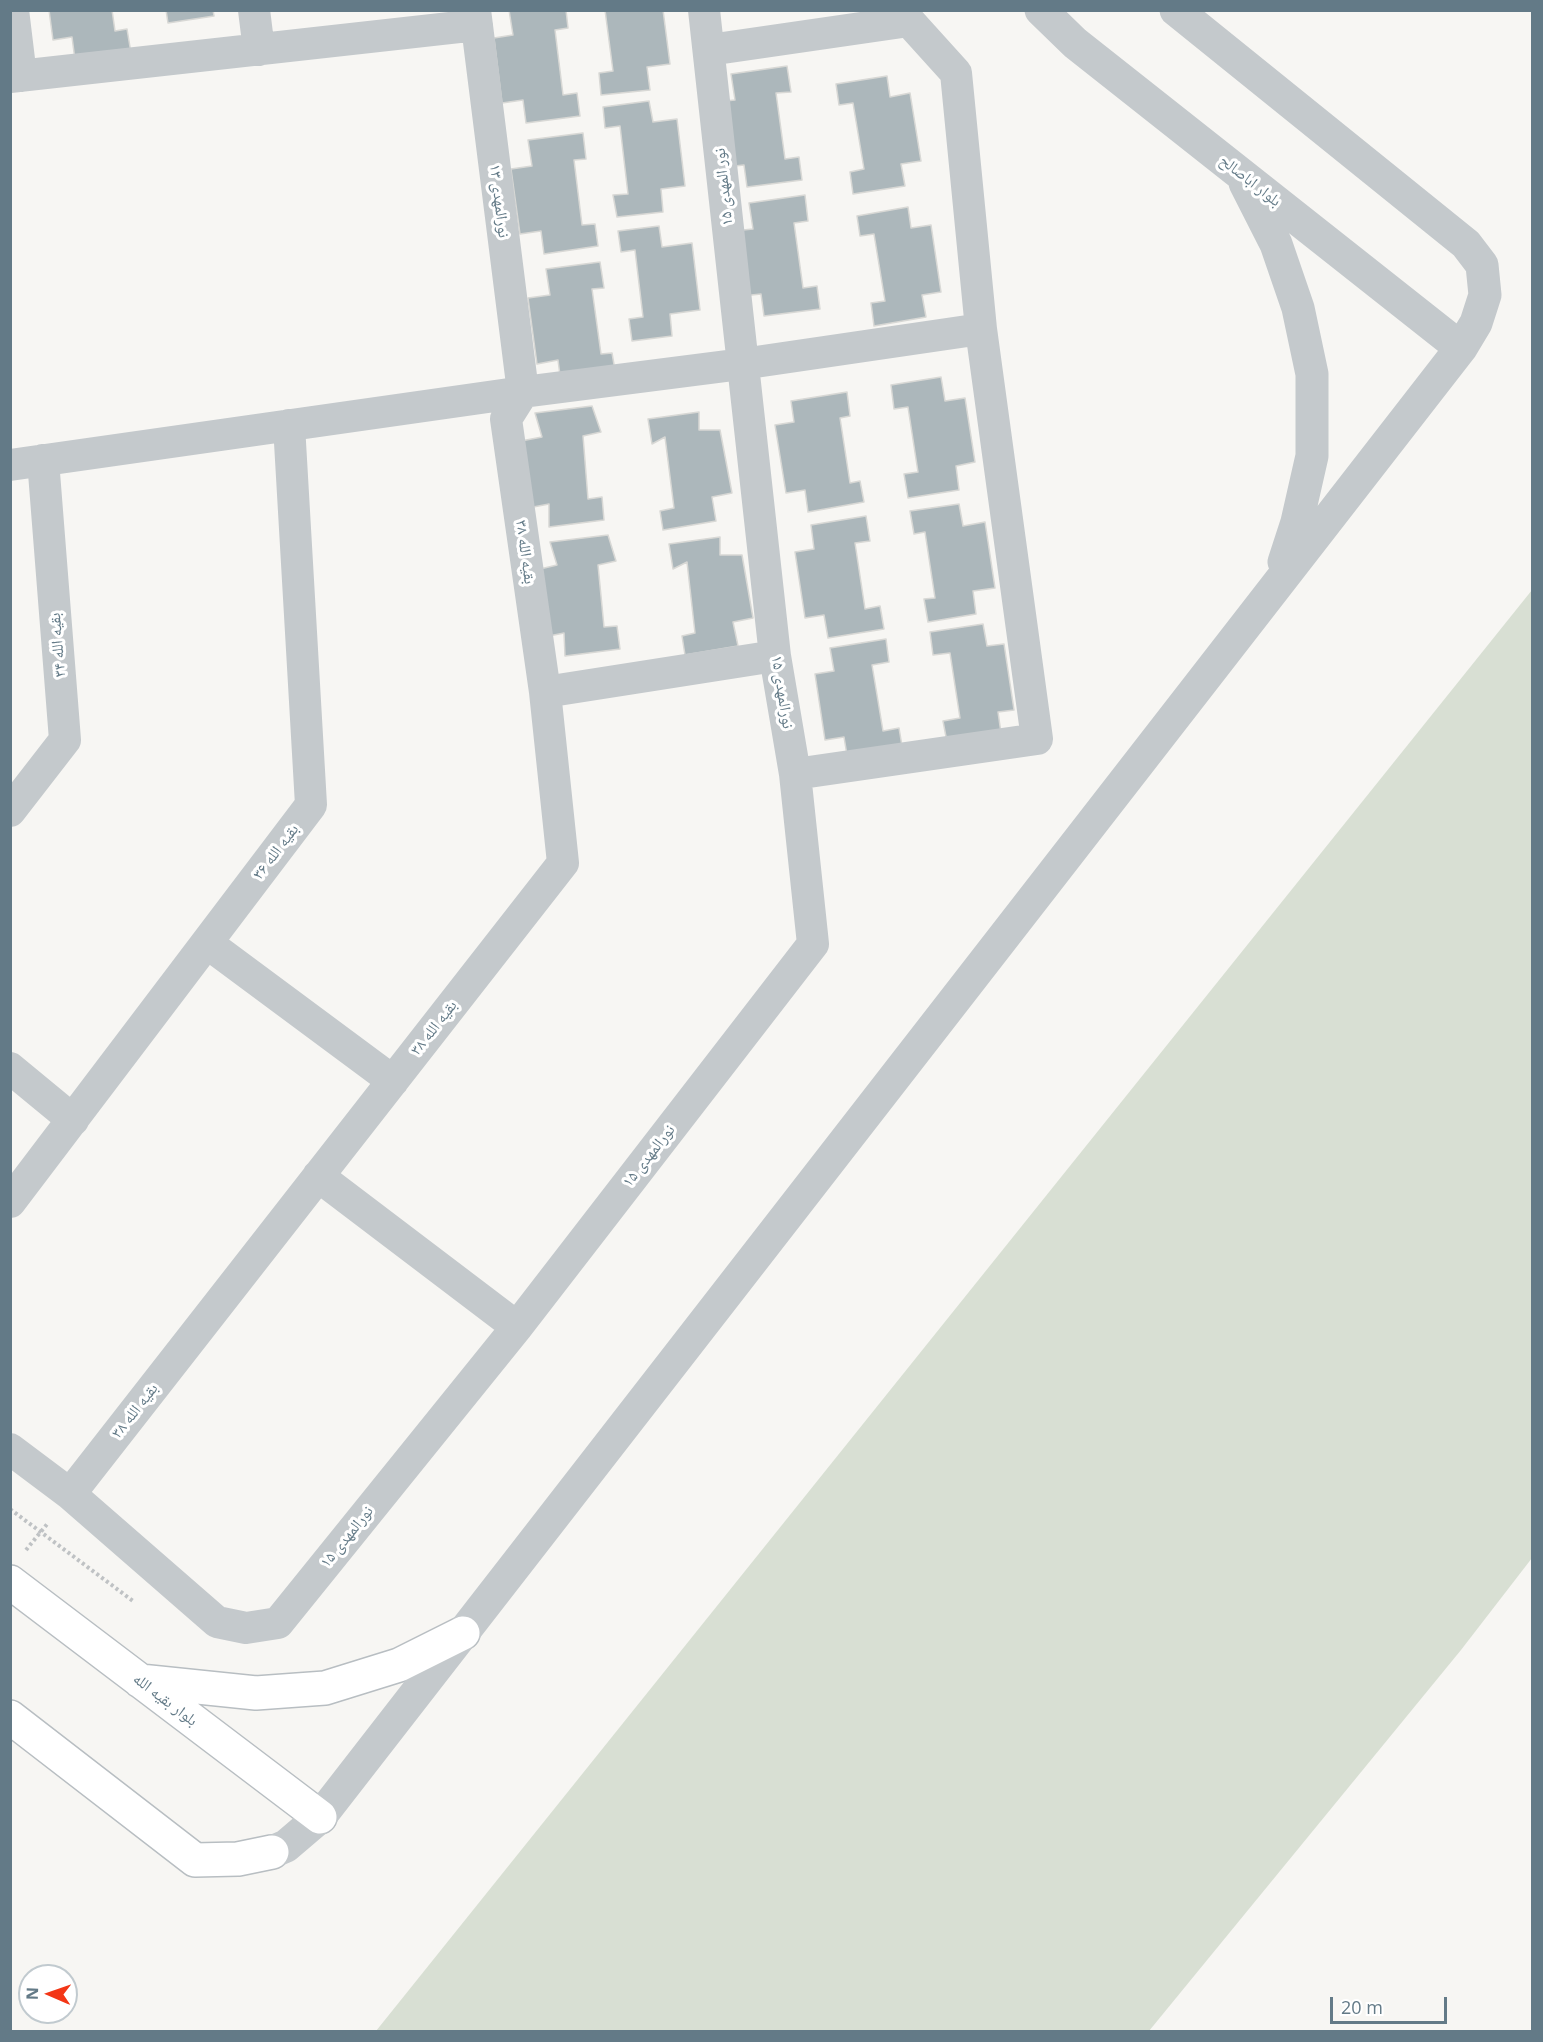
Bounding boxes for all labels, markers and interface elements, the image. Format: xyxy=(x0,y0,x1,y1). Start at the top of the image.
street label: نور المهدی ۱۵ xyxy=(710,147,738,227)
street label: بلوار اباصالح xyxy=(1215,151,1285,211)
street label: نورالمهدی ۱۳ xyxy=(485,163,513,239)
street label: بقیه الله ۳۸ xyxy=(511,519,539,585)
street label: بقیه الله ۳۴ xyxy=(46,612,70,678)
street label: نورالمهدی ۱۵ xyxy=(767,654,797,730)
street label: بقیه الله ۳۶ xyxy=(249,820,303,884)
street label: بقیه الله ۳۸ xyxy=(407,997,461,1059)
street label: نورالمهدی ۱۵ xyxy=(619,1121,679,1191)
street label: بقیه الله ۳۸ xyxy=(108,1380,162,1442)
street label: نورالمهدی ۱۵ xyxy=(316,1502,378,1572)
street label: بلوار بقیه الله xyxy=(129,1669,201,1731)
north arrow xyxy=(18,1964,78,2024)
scale bar xyxy=(1333,1985,1450,2023)
text: N xyxy=(21,1987,43,2000)
text: 20 m xyxy=(1341,1995,1383,2019)

